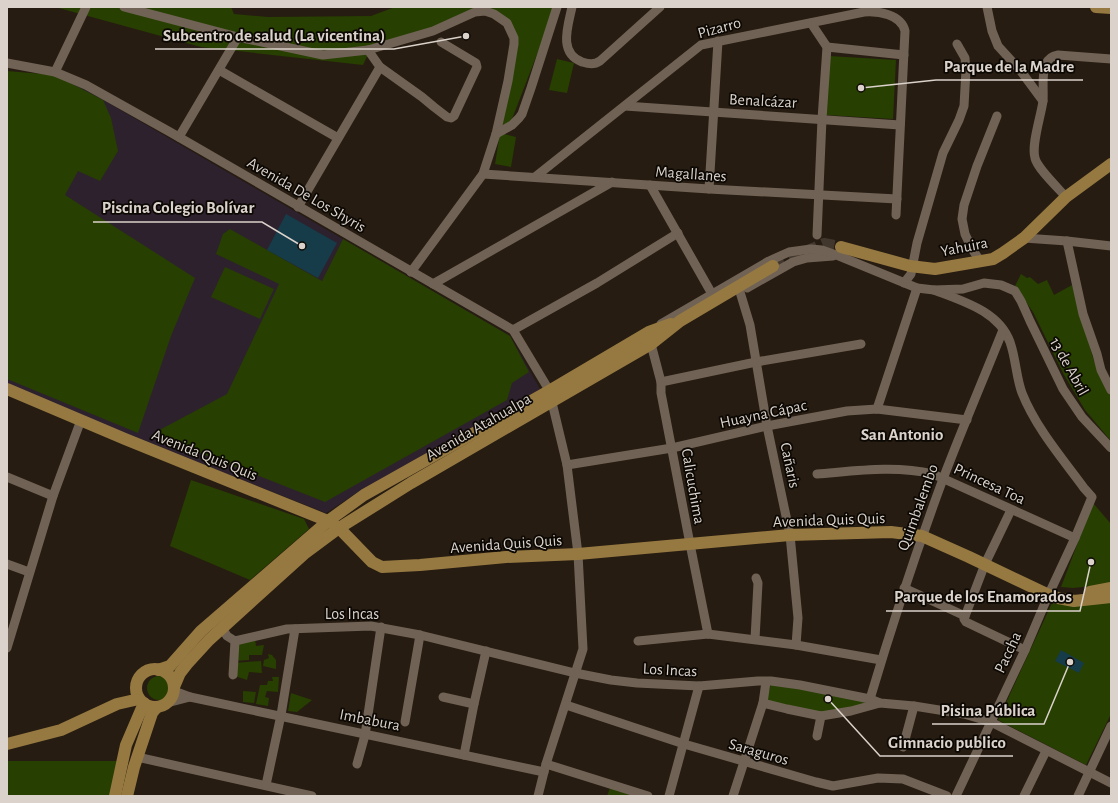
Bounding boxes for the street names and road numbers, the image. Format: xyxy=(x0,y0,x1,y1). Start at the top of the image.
street label: Pizarro xyxy=(696,14,743,41)
street label: Benalcázar xyxy=(729,91,798,111)
street label: Avenida De Los Shyris xyxy=(244,155,368,236)
street label: Magallanes xyxy=(655,164,727,184)
street label: Yahuira xyxy=(939,235,989,259)
street label: 13 de Abril xyxy=(1047,335,1091,398)
street label: Avenida Atahualpa xyxy=(423,390,534,463)
street label: Huayna Cápac xyxy=(718,397,808,432)
street label: Avenida Quis Quis xyxy=(149,426,260,484)
street label: Cañaris xyxy=(777,441,803,489)
street label: Calicuchima xyxy=(679,447,708,525)
street label: Princesa Toa xyxy=(951,460,1028,507)
street label: Quimbalembo xyxy=(895,462,942,553)
street label: Avenida Quis Quis xyxy=(773,510,886,531)
street label: Avenida Quis Quis xyxy=(449,532,563,557)
street label: Los Incas xyxy=(325,606,379,622)
street label: Paccha xyxy=(992,629,1024,675)
street label: Los Incas xyxy=(642,661,698,679)
street label: Imbabura xyxy=(338,706,401,734)
street label: Saraguros xyxy=(727,736,791,768)

